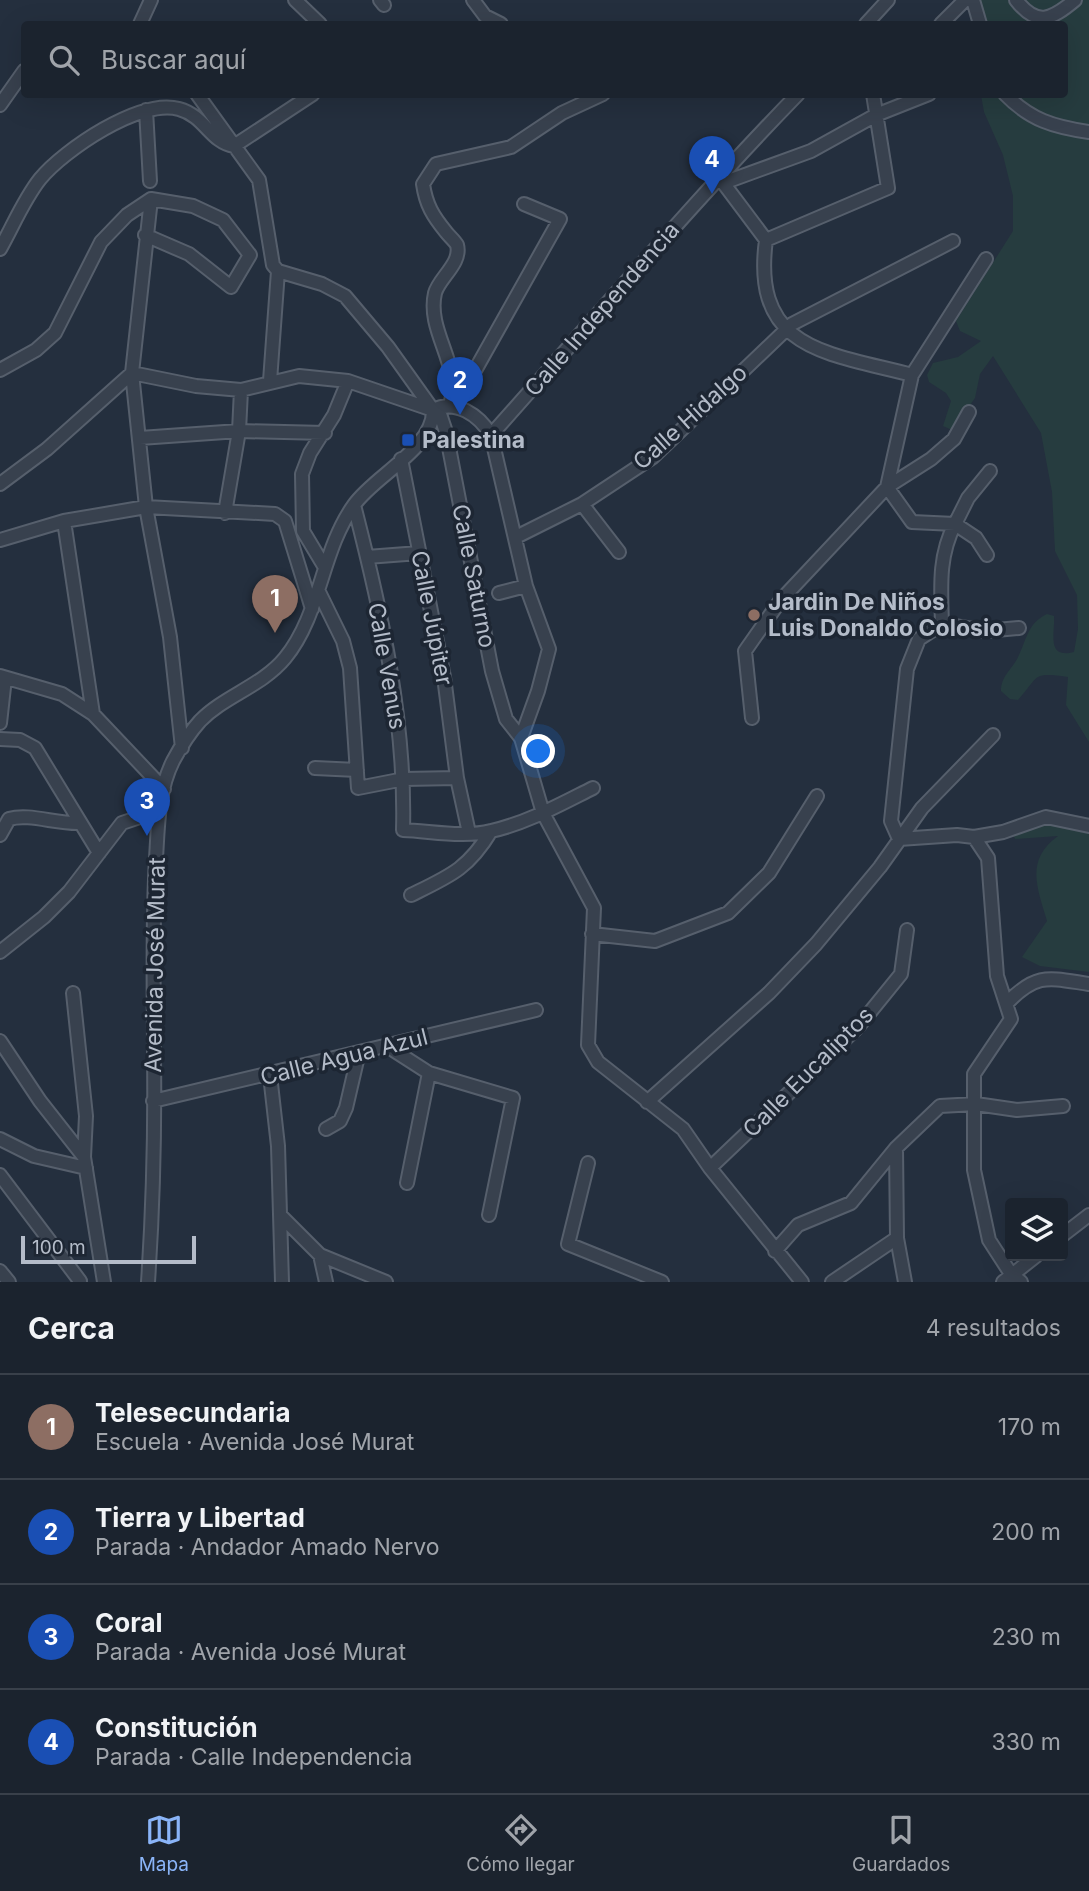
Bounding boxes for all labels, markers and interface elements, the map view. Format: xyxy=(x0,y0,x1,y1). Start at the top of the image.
search box xyxy=(21,21,1068,98)
icon: search xyxy=(45,41,83,79)
text: Buscar aquí xyxy=(101,44,246,75)
pin: 4 xyxy=(689,136,735,194)
street label: Calle Independencia xyxy=(519,216,685,402)
pin: 2 xyxy=(437,357,483,415)
street label: Calle Hidalgo xyxy=(627,358,753,476)
place label: Palestina xyxy=(422,426,525,454)
marker: Palestina xyxy=(400,432,416,448)
street label: Calle Saturno xyxy=(446,502,502,650)
street label: Calle Júpiter xyxy=(405,548,459,688)
pin: 1 xyxy=(252,575,298,633)
place label: Jardin De Niños Luis Donaldo Colosio xyxy=(768,588,1003,642)
street label: Calle Venus xyxy=(362,600,412,732)
marker: Jardin De Niños Luis Donaldo Colosio xyxy=(746,607,762,623)
your location xyxy=(521,734,555,768)
pin: 3 xyxy=(124,778,170,836)
street label: Avenida José Murat xyxy=(139,857,171,1073)
street label: Calle Eucaliptos xyxy=(737,1001,879,1143)
street label: Calle Agua Azul xyxy=(257,1023,431,1091)
map controls xyxy=(1005,1198,1068,1261)
button: layers xyxy=(1005,1198,1068,1261)
scale bar xyxy=(21,1233,196,1265)
text: 100 m xyxy=(32,1236,86,1259)
text: Cerca xyxy=(28,1310,115,1346)
text: 4 resultados xyxy=(926,1314,1061,1342)
text: Telesecundaria xyxy=(95,1397,290,1428)
text: 1 xyxy=(46,1413,56,1441)
text: 170 m xyxy=(998,1413,1061,1441)
text: Escuela · Avenida José Murat xyxy=(95,1428,414,1456)
text: Tierra y Libertad xyxy=(95,1502,305,1533)
text: 2 xyxy=(44,1518,58,1546)
text: 200 m xyxy=(991,1518,1061,1546)
text: Parada · Andador Amado Nervo xyxy=(95,1533,440,1561)
text: Coral xyxy=(95,1607,163,1638)
text: 3 xyxy=(44,1623,58,1651)
text: 230 m xyxy=(992,1623,1061,1651)
text: Parada · Avenida José Murat xyxy=(95,1638,406,1666)
text: Constitución xyxy=(95,1712,258,1743)
text: 4 xyxy=(43,1728,59,1756)
text: 330 m xyxy=(991,1728,1061,1756)
text: Parada · Calle Independencia xyxy=(95,1743,413,1771)
tab: Mapa xyxy=(139,1811,189,1876)
tab: Cómo llegar xyxy=(466,1811,575,1876)
tab: Guardados xyxy=(852,1811,950,1876)

